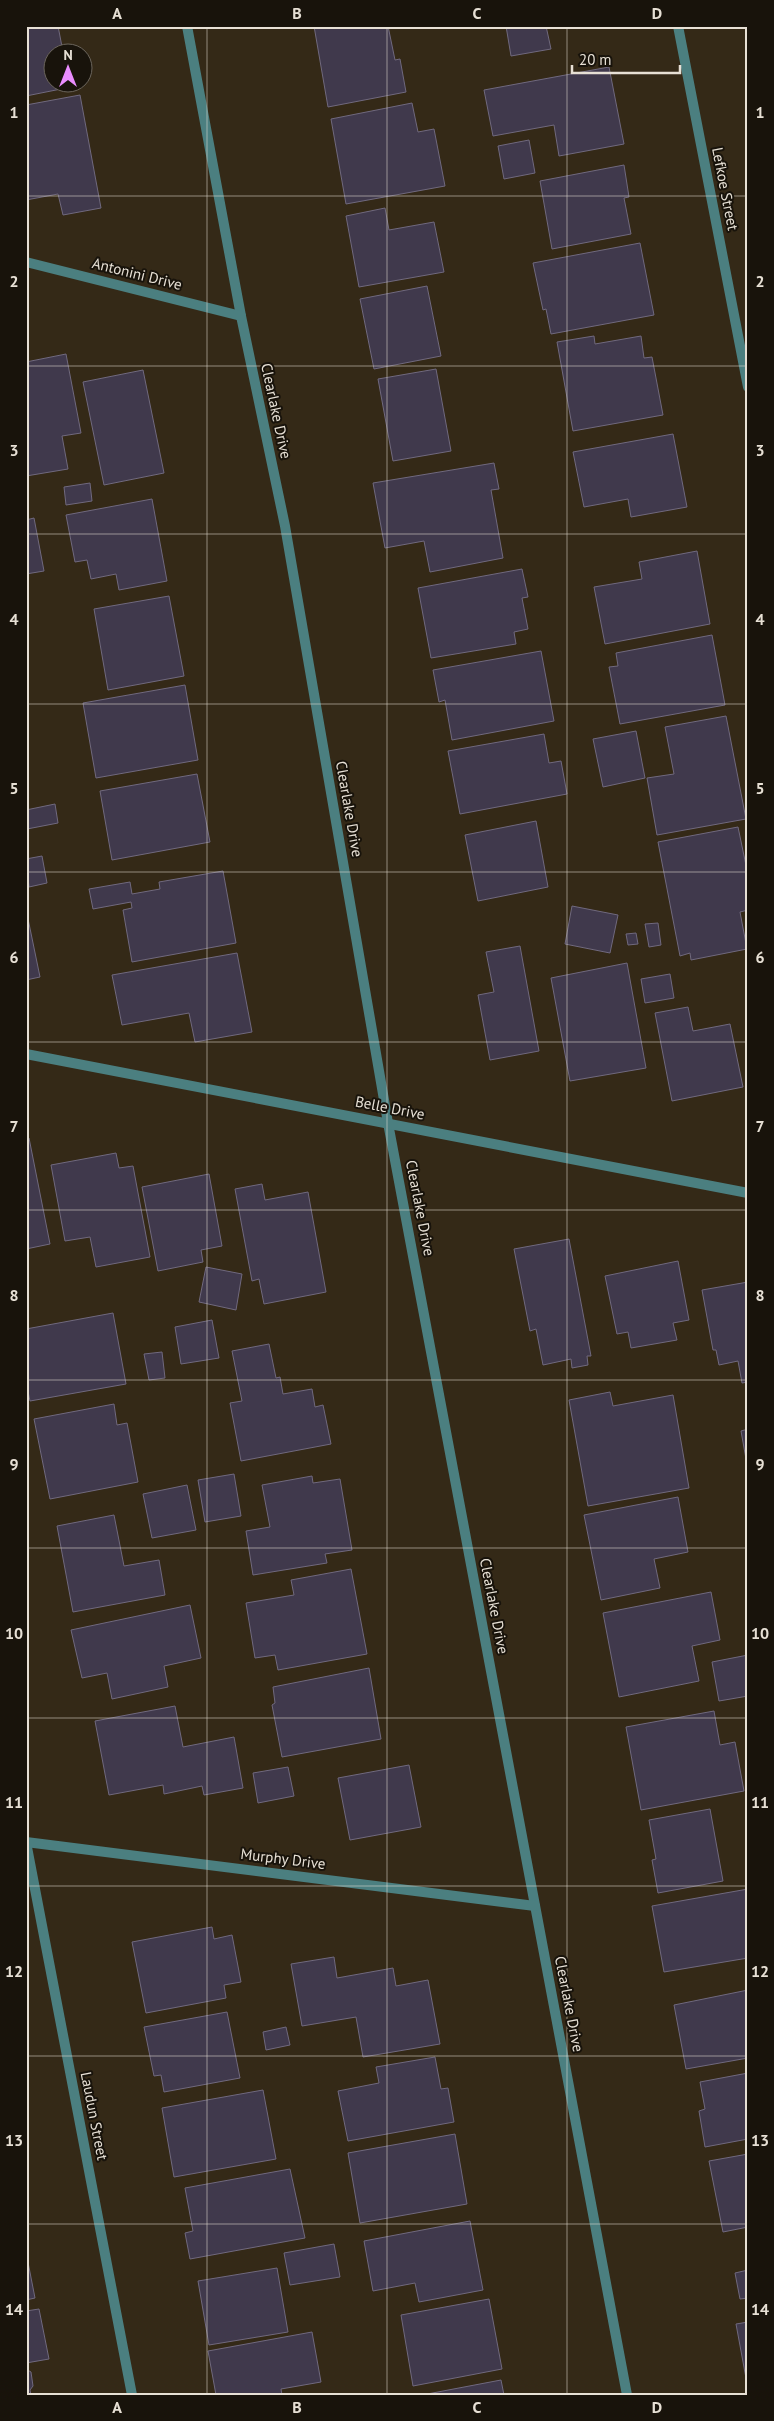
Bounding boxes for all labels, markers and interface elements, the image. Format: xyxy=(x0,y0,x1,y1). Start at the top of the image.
text: A xyxy=(112,3,122,23)
text: B xyxy=(292,3,302,23)
text: C xyxy=(473,3,482,23)
text: D xyxy=(652,3,662,23)
north arrow xyxy=(42,42,92,92)
scale bar xyxy=(572,42,679,74)
text: N xyxy=(63,46,73,64)
text: 20 m xyxy=(579,50,612,69)
text: 1 xyxy=(9,102,19,122)
text: 1 xyxy=(755,102,765,122)
street label: Lefkoe Street xyxy=(708,146,743,232)
street label: Antonini Drive xyxy=(90,253,184,294)
text: 2 xyxy=(9,271,19,291)
text: 2 xyxy=(755,271,765,291)
street label: Clearlake Drive xyxy=(257,361,296,460)
text: 3 xyxy=(9,440,19,460)
text: 3 xyxy=(755,440,765,460)
text: 4 xyxy=(9,609,19,629)
text: 4 xyxy=(755,609,765,629)
street label: Clearlake Drive xyxy=(332,759,367,858)
text: 5 xyxy=(9,778,19,798)
text: 5 xyxy=(755,778,765,798)
text: 6 xyxy=(9,947,19,967)
text: 6 xyxy=(755,947,765,967)
street label: Belle Drive xyxy=(354,1091,426,1124)
text: 7 xyxy=(9,1116,19,1136)
text: 7 xyxy=(755,1116,765,1136)
street label: Clearlake Drive xyxy=(402,1158,439,1257)
text: 8 xyxy=(9,1285,19,1305)
text: 8 xyxy=(755,1285,765,1305)
text: 9 xyxy=(9,1454,19,1474)
text: 9 xyxy=(755,1454,765,1474)
street label: Clearlake Drive xyxy=(476,1556,513,1655)
text: 10 xyxy=(5,1623,23,1643)
text: 10 xyxy=(751,1623,769,1643)
text: 11 xyxy=(5,1792,23,1812)
text: 11 xyxy=(751,1792,769,1812)
street label: Murphy Drive xyxy=(239,1844,327,1873)
street label: Clearlake Drive xyxy=(551,1954,588,2053)
text: 12 xyxy=(5,1961,23,1981)
text: 12 xyxy=(751,1961,769,1981)
street label: Laudun Street xyxy=(77,2070,112,2162)
text: 13 xyxy=(5,2130,23,2150)
text: 13 xyxy=(751,2130,769,2150)
text: 14 xyxy=(5,2299,23,2319)
text: 14 xyxy=(751,2299,769,2319)
text: A xyxy=(112,2397,122,2417)
text: B xyxy=(292,2397,302,2417)
text: C xyxy=(473,2397,482,2417)
text: D xyxy=(652,2397,662,2417)

